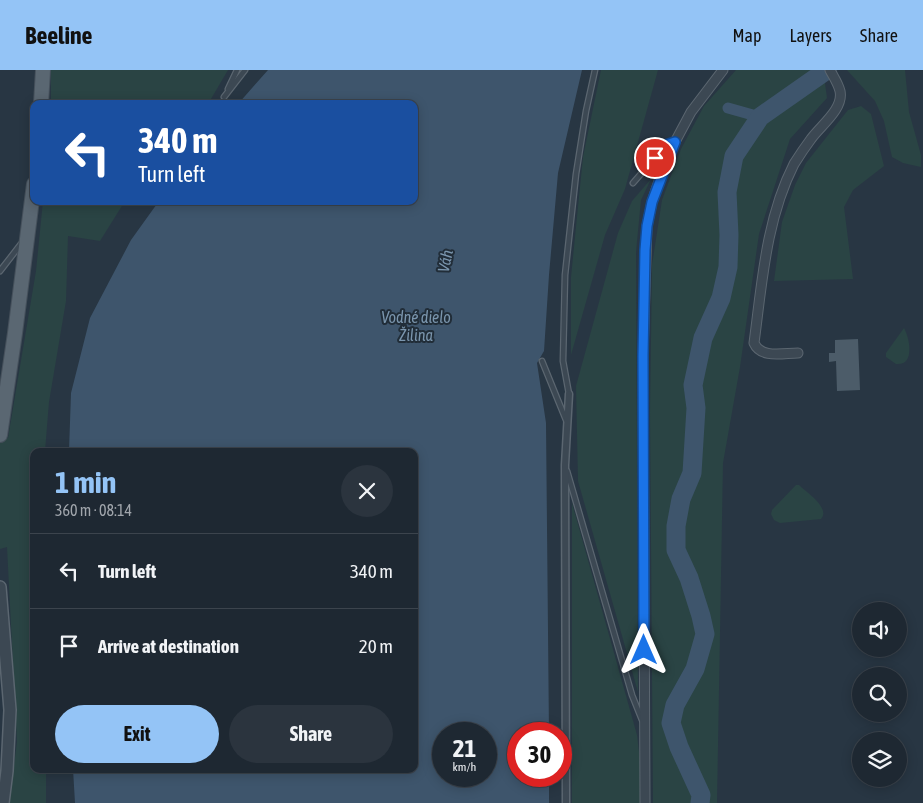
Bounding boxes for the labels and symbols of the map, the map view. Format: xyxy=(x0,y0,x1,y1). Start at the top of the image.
pin xyxy=(634,137,676,179)
water label: Váh xyxy=(434,248,456,274)
water label: Vodné dielo Žilina xyxy=(381,308,451,344)
position arrow xyxy=(617,623,669,675)
speed limit sign: 30 xyxy=(507,722,572,787)

